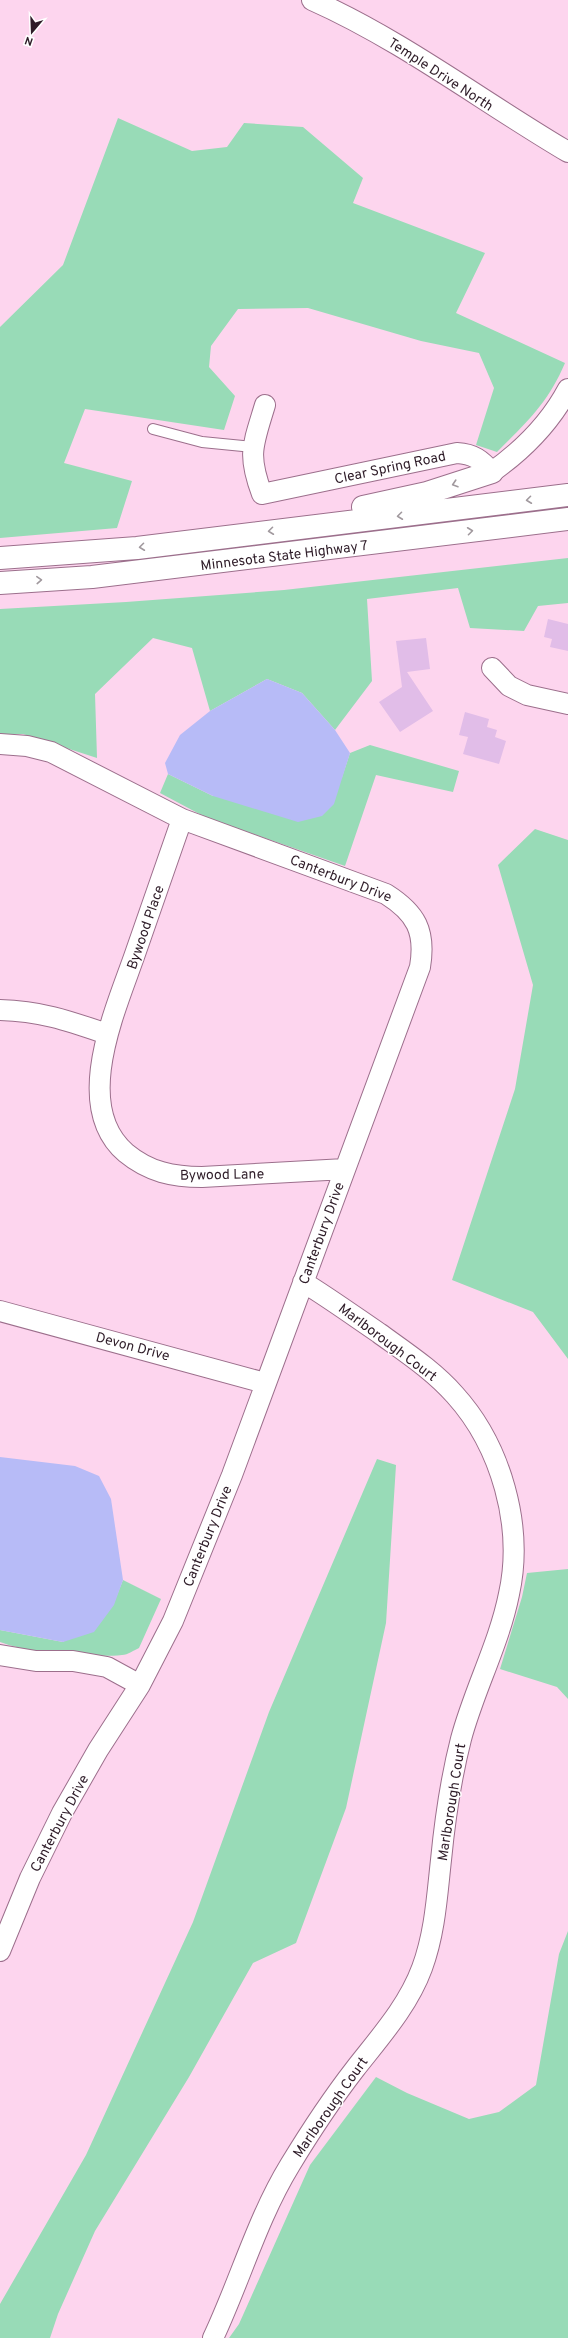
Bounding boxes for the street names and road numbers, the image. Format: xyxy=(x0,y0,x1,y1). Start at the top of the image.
street label: Temple Drive North xyxy=(385,35,496,116)
street label: Clear Spring Road xyxy=(333,448,447,489)
street label: Minnesota State Highway 7 xyxy=(200,538,369,575)
street label: Canterbury Drive xyxy=(287,852,394,907)
street label: Bywood Place xyxy=(124,883,169,972)
street label: Bywood Lane xyxy=(180,1166,264,1185)
street label: Canterbury Drive xyxy=(296,1180,349,1287)
street label: Marlborough Court xyxy=(335,1301,440,1386)
street label: Devon Drive xyxy=(94,1329,171,1365)
street label: Canterbury Drive xyxy=(180,1483,236,1590)
street label: Marlborough Court xyxy=(435,1742,470,1862)
street label: Canterbury Drive xyxy=(28,1772,93,1875)
street label: Marlborough Court xyxy=(290,2054,372,2161)

